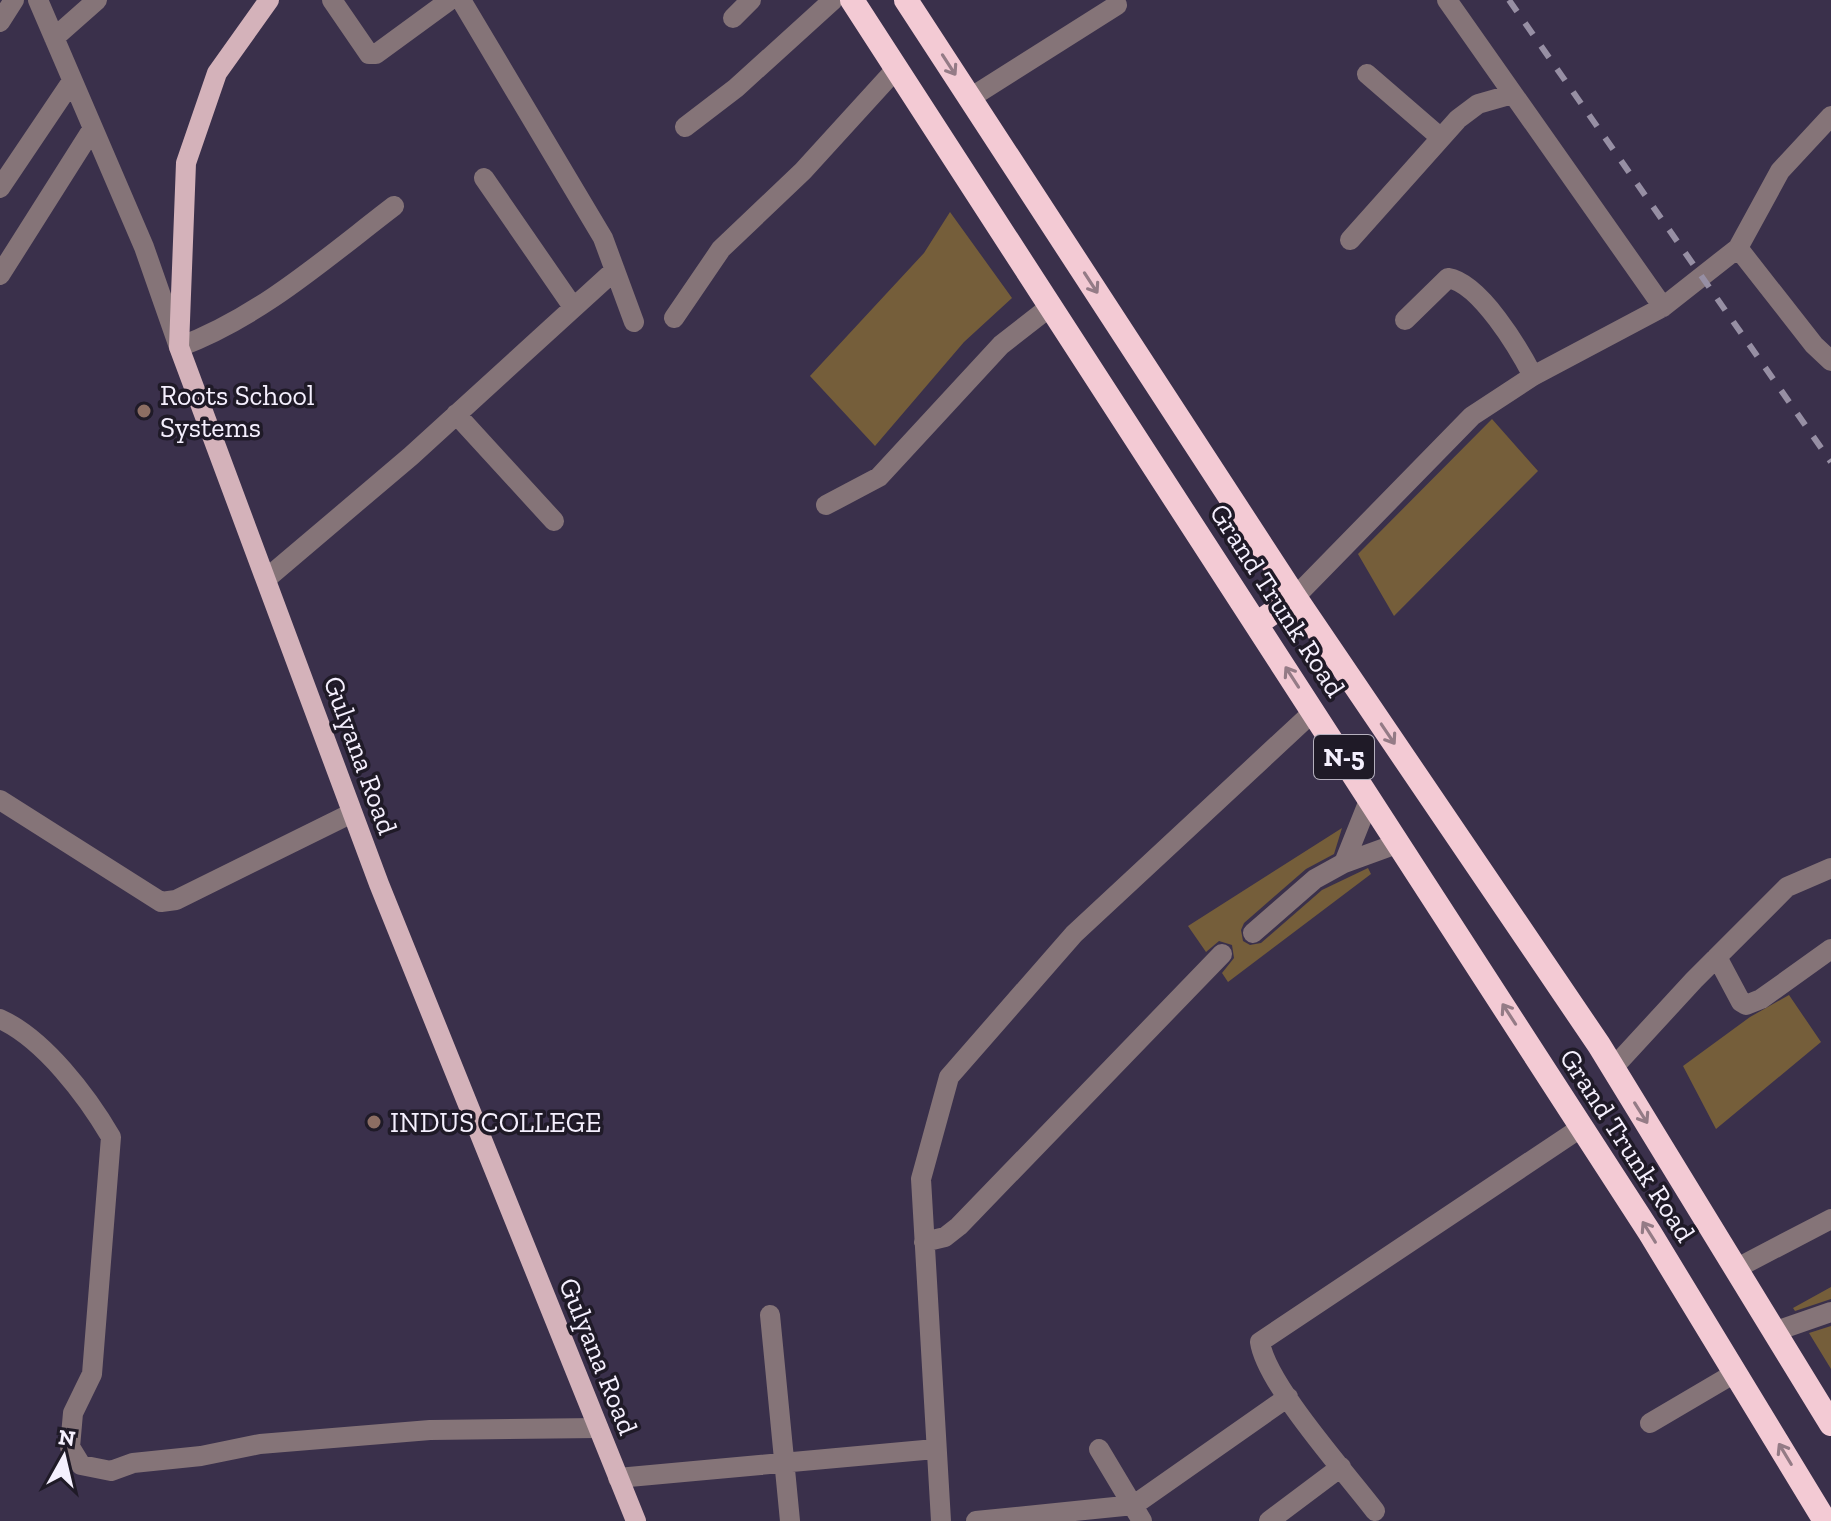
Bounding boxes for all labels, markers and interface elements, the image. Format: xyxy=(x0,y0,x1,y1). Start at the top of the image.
one-way arrow xyxy=(940,54,957,76)
one-way arrow xyxy=(1083,271,1099,294)
place label: Roots School Systems xyxy=(160,379,314,444)
marker: Roots School Systems xyxy=(135,402,153,420)
street label: Grand Trunk Road xyxy=(1203,498,1352,703)
one-way arrow xyxy=(1284,666,1300,689)
street label: Gulyana Road xyxy=(317,671,404,839)
one-way arrow xyxy=(1380,722,1396,744)
road number: N-5 xyxy=(1314,735,1374,779)
one-way arrow xyxy=(1500,1003,1517,1025)
street label: Grand Trunk Road xyxy=(1553,1043,1702,1248)
one-way arrow xyxy=(1633,1101,1649,1124)
place label: INDUS COLLEGE xyxy=(390,1106,602,1139)
marker: INDUS COLLEGE xyxy=(365,1113,383,1131)
one-way arrow xyxy=(1641,1222,1658,1244)
street label: Gulyana Road xyxy=(552,1273,645,1439)
north arrow xyxy=(24,1417,104,1497)
text: N xyxy=(57,1423,77,1452)
one-way arrow xyxy=(1776,1443,1792,1466)

